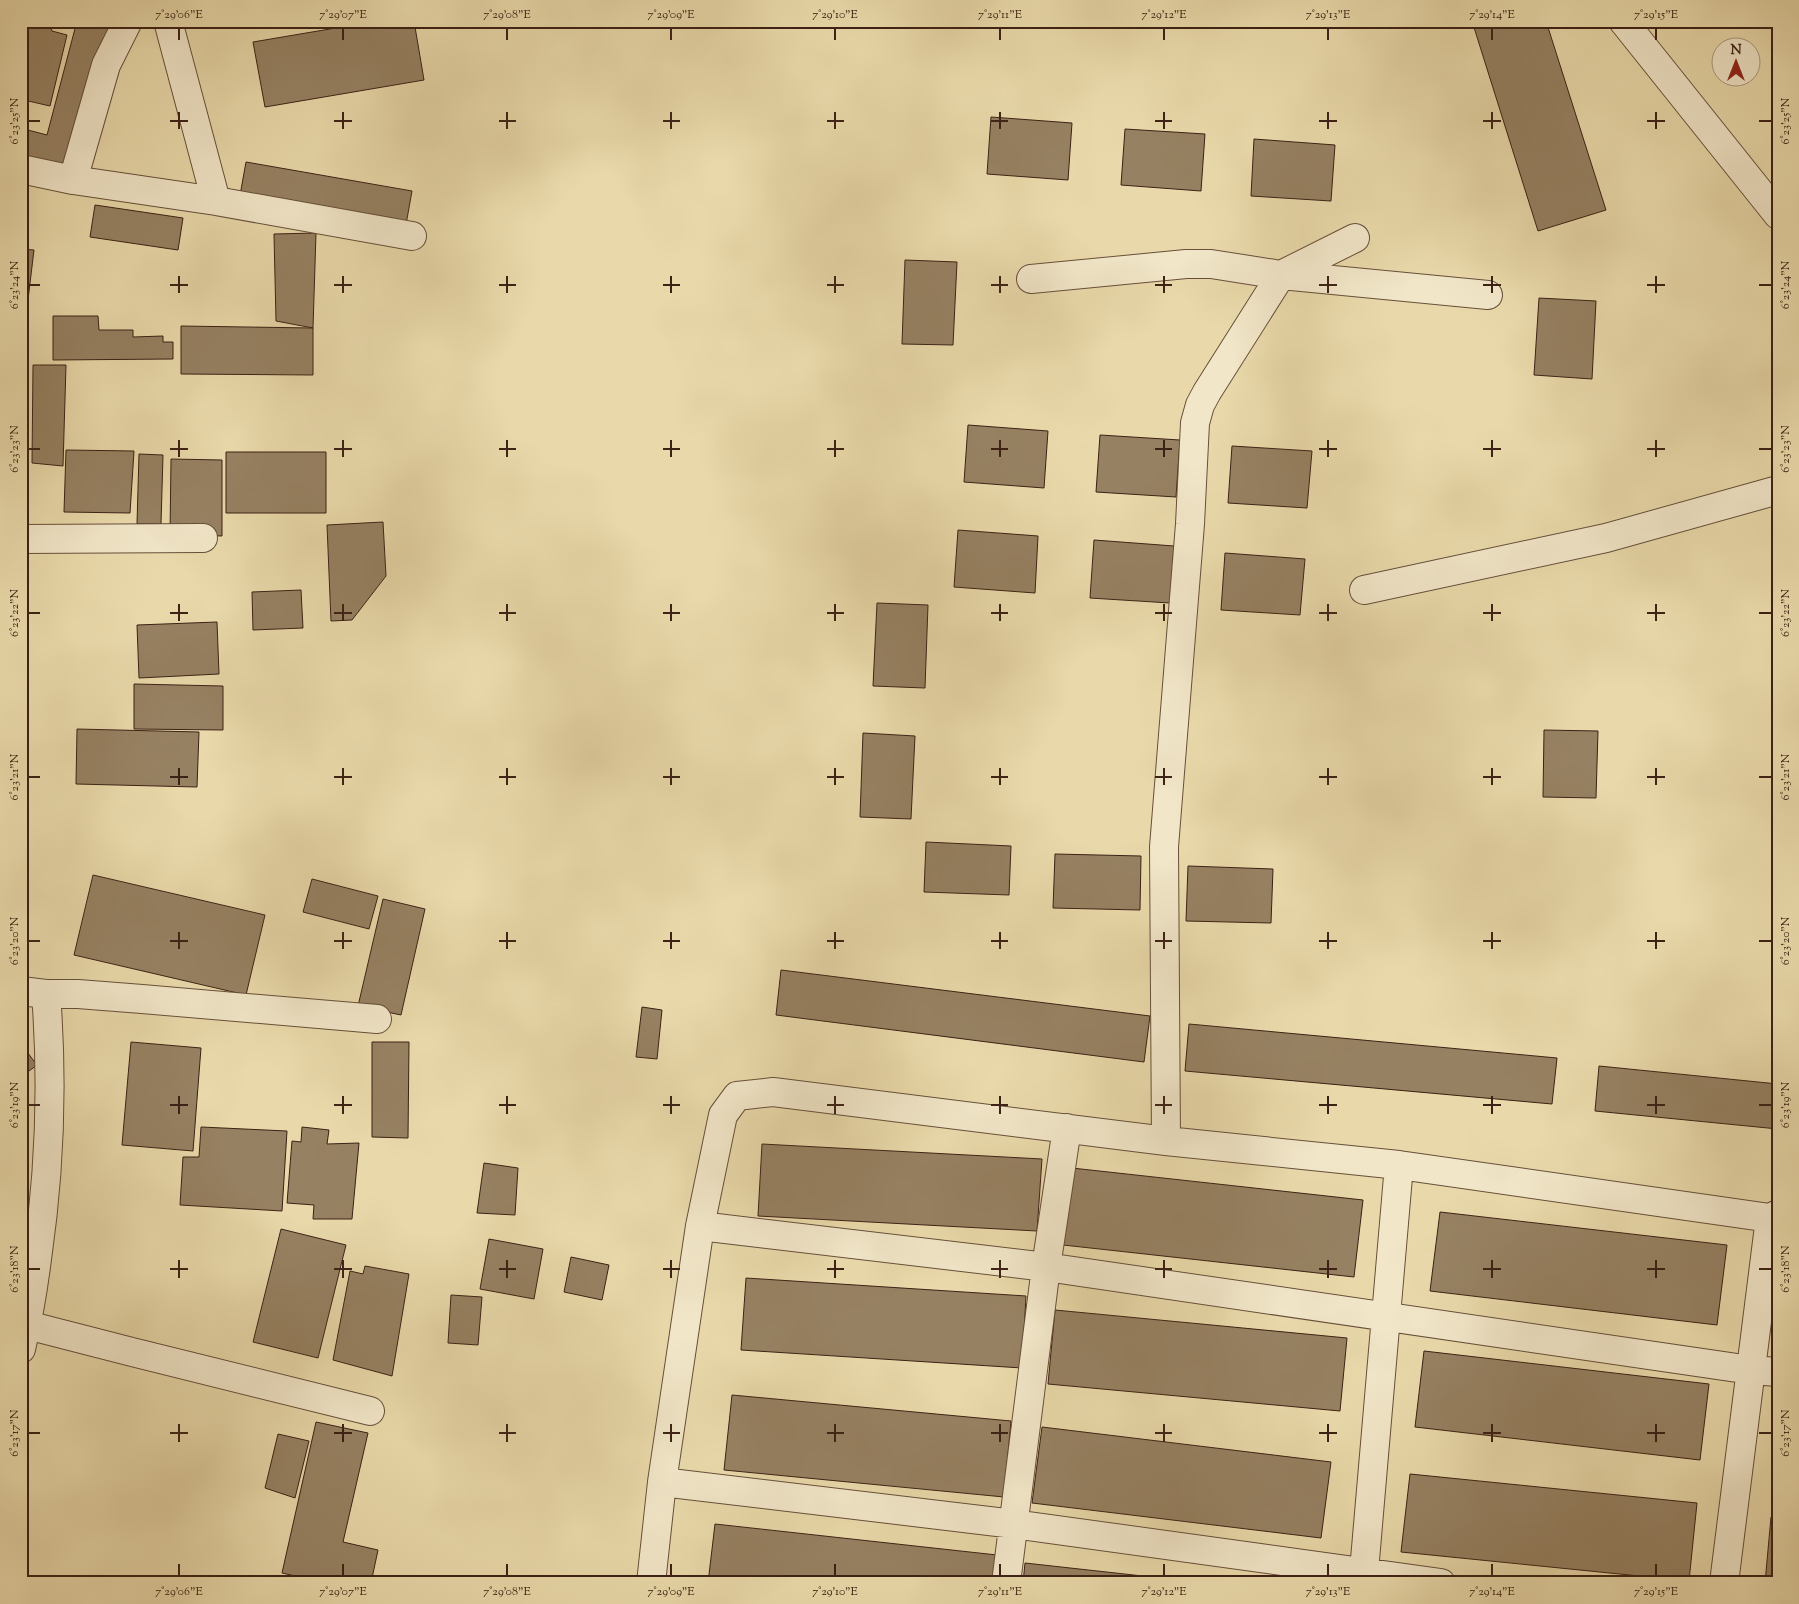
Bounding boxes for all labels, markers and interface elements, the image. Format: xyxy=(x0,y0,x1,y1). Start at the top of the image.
text: 7°29'06"E xyxy=(155,6,203,24)
text: 7°29'07"E xyxy=(319,6,367,24)
text: 7°29'08"E xyxy=(483,6,531,24)
text: 7°29'09"E xyxy=(648,6,695,24)
text: 7°29'10"E xyxy=(812,6,859,24)
text: 7°29'11"E xyxy=(978,6,1023,24)
text: 7°29'12"E xyxy=(1141,6,1187,24)
text: 7°29'13"E xyxy=(1306,6,1351,24)
text: 7°29'14"E xyxy=(1469,6,1516,24)
text: 7°29'15"E xyxy=(1634,6,1679,24)
north arrow xyxy=(1712,38,1762,88)
text: N xyxy=(1730,41,1742,61)
text: 6°23'25"N xyxy=(6,97,24,144)
text: 6°23'25"N xyxy=(1777,97,1795,144)
text: 6°23'24"N xyxy=(6,260,24,309)
text: 6°23'24"N xyxy=(1777,260,1795,309)
text: 6°23'23"N xyxy=(6,425,24,473)
text: 6°23'23"N xyxy=(1777,425,1795,473)
text: 6°23'22"N xyxy=(6,589,24,637)
text: 6°23'22"N xyxy=(1777,589,1795,637)
text: 6°23'21"N xyxy=(6,753,24,800)
text: 6°23'21"N xyxy=(1777,753,1795,800)
text: 6°23'20"N xyxy=(6,916,24,965)
text: 6°23'20"N xyxy=(1777,916,1795,965)
text: 6°23'19"N xyxy=(6,1081,24,1128)
text: 6°23'19"N xyxy=(1777,1081,1795,1128)
text: 6°23'18"N xyxy=(6,1245,24,1293)
text: 6°23'18"N xyxy=(1777,1245,1795,1293)
text: 6°23'17"N xyxy=(6,1409,24,1457)
text: 6°23'17"N xyxy=(1777,1409,1795,1457)
text: 7°29'06"E xyxy=(155,1583,203,1601)
text: 7°29'07"E xyxy=(319,1583,367,1601)
text: 7°29'08"E xyxy=(483,1583,531,1601)
text: 7°29'09"E xyxy=(648,1583,695,1601)
text: 7°29'10"E xyxy=(812,1583,859,1601)
text: 7°29'11"E xyxy=(978,1583,1023,1601)
text: 7°29'12"E xyxy=(1141,1583,1187,1601)
text: 7°29'13"E xyxy=(1306,1583,1351,1601)
text: 7°29'14"E xyxy=(1469,1583,1516,1601)
text: 7°29'15"E xyxy=(1634,1583,1679,1601)

